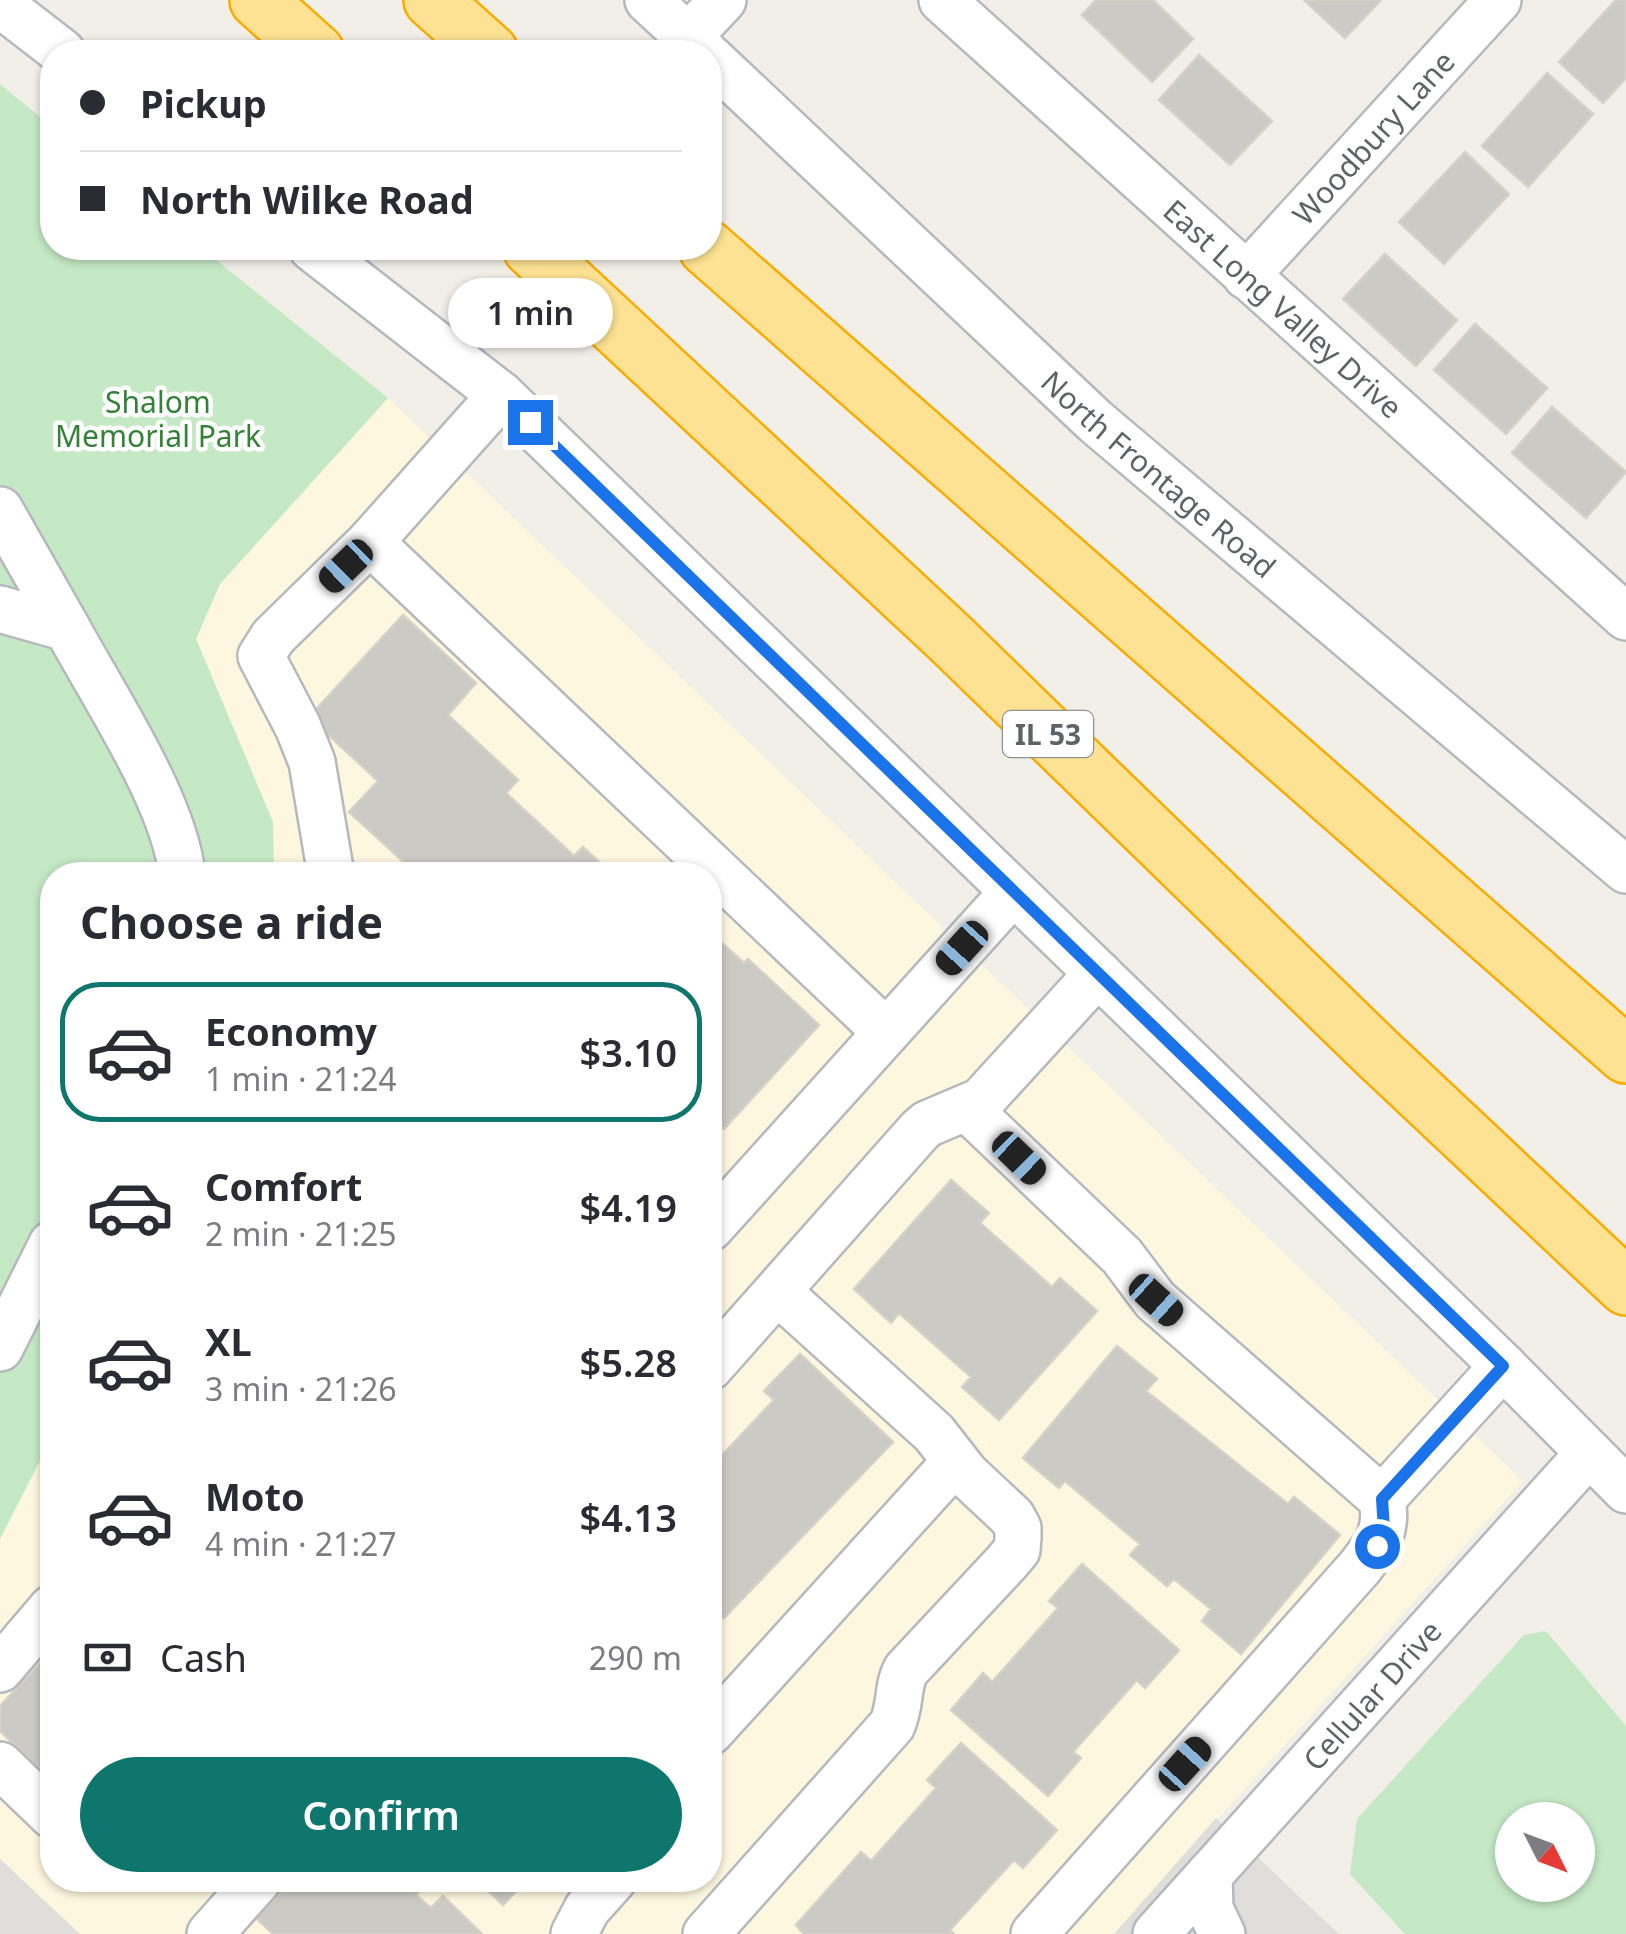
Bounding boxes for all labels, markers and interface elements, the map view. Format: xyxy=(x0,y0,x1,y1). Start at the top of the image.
street label: Woodbury Lane xyxy=(1283,41,1463,233)
text: Pickup xyxy=(140,77,267,129)
text: North Wilke Road xyxy=(140,173,474,225)
street label: East Long Valley Drive xyxy=(1155,190,1412,427)
callout: 1 min xyxy=(448,277,612,347)
text: 1 min xyxy=(487,291,574,334)
street label: North Frontage Road xyxy=(1033,361,1285,586)
park label: Shalom Memorial Park xyxy=(55,381,261,456)
route end xyxy=(508,400,553,445)
car xyxy=(314,534,378,598)
road number: IL 53 xyxy=(1003,711,1093,757)
text: Choose a ride xyxy=(80,891,383,952)
car xyxy=(931,916,993,980)
text: Economy xyxy=(205,1005,377,1057)
icon: car xyxy=(85,1007,175,1097)
text: $3.10 xyxy=(580,1026,677,1078)
text: 1 min · 21:24 xyxy=(205,1057,397,1100)
car xyxy=(987,1126,1051,1190)
text: Comfort xyxy=(205,1160,362,1212)
icon: car xyxy=(85,1162,175,1252)
text: $4.19 xyxy=(580,1181,677,1233)
text: 2 min · 21:25 xyxy=(205,1212,397,1255)
car xyxy=(1124,1269,1188,1331)
text: XL xyxy=(205,1315,252,1367)
icon: car xyxy=(85,1317,175,1407)
text: $5.28 xyxy=(580,1336,677,1388)
text: 3 min · 21:26 xyxy=(205,1367,397,1410)
text: Moto xyxy=(205,1470,305,1522)
icon: car xyxy=(85,1472,175,1562)
text: $4.13 xyxy=(580,1491,677,1543)
text: 4 min · 21:27 xyxy=(205,1522,397,1565)
route start xyxy=(1355,1524,1400,1569)
street label: Cellular Drive xyxy=(1293,1611,1450,1779)
icon: cash xyxy=(80,1630,135,1685)
text: Cash xyxy=(160,1631,247,1683)
text: 290 m xyxy=(589,1636,682,1679)
car xyxy=(1154,1732,1216,1796)
button: Confirm xyxy=(80,1757,682,1872)
north arrow xyxy=(1495,1802,1595,1902)
map controls xyxy=(1495,1802,1595,1902)

